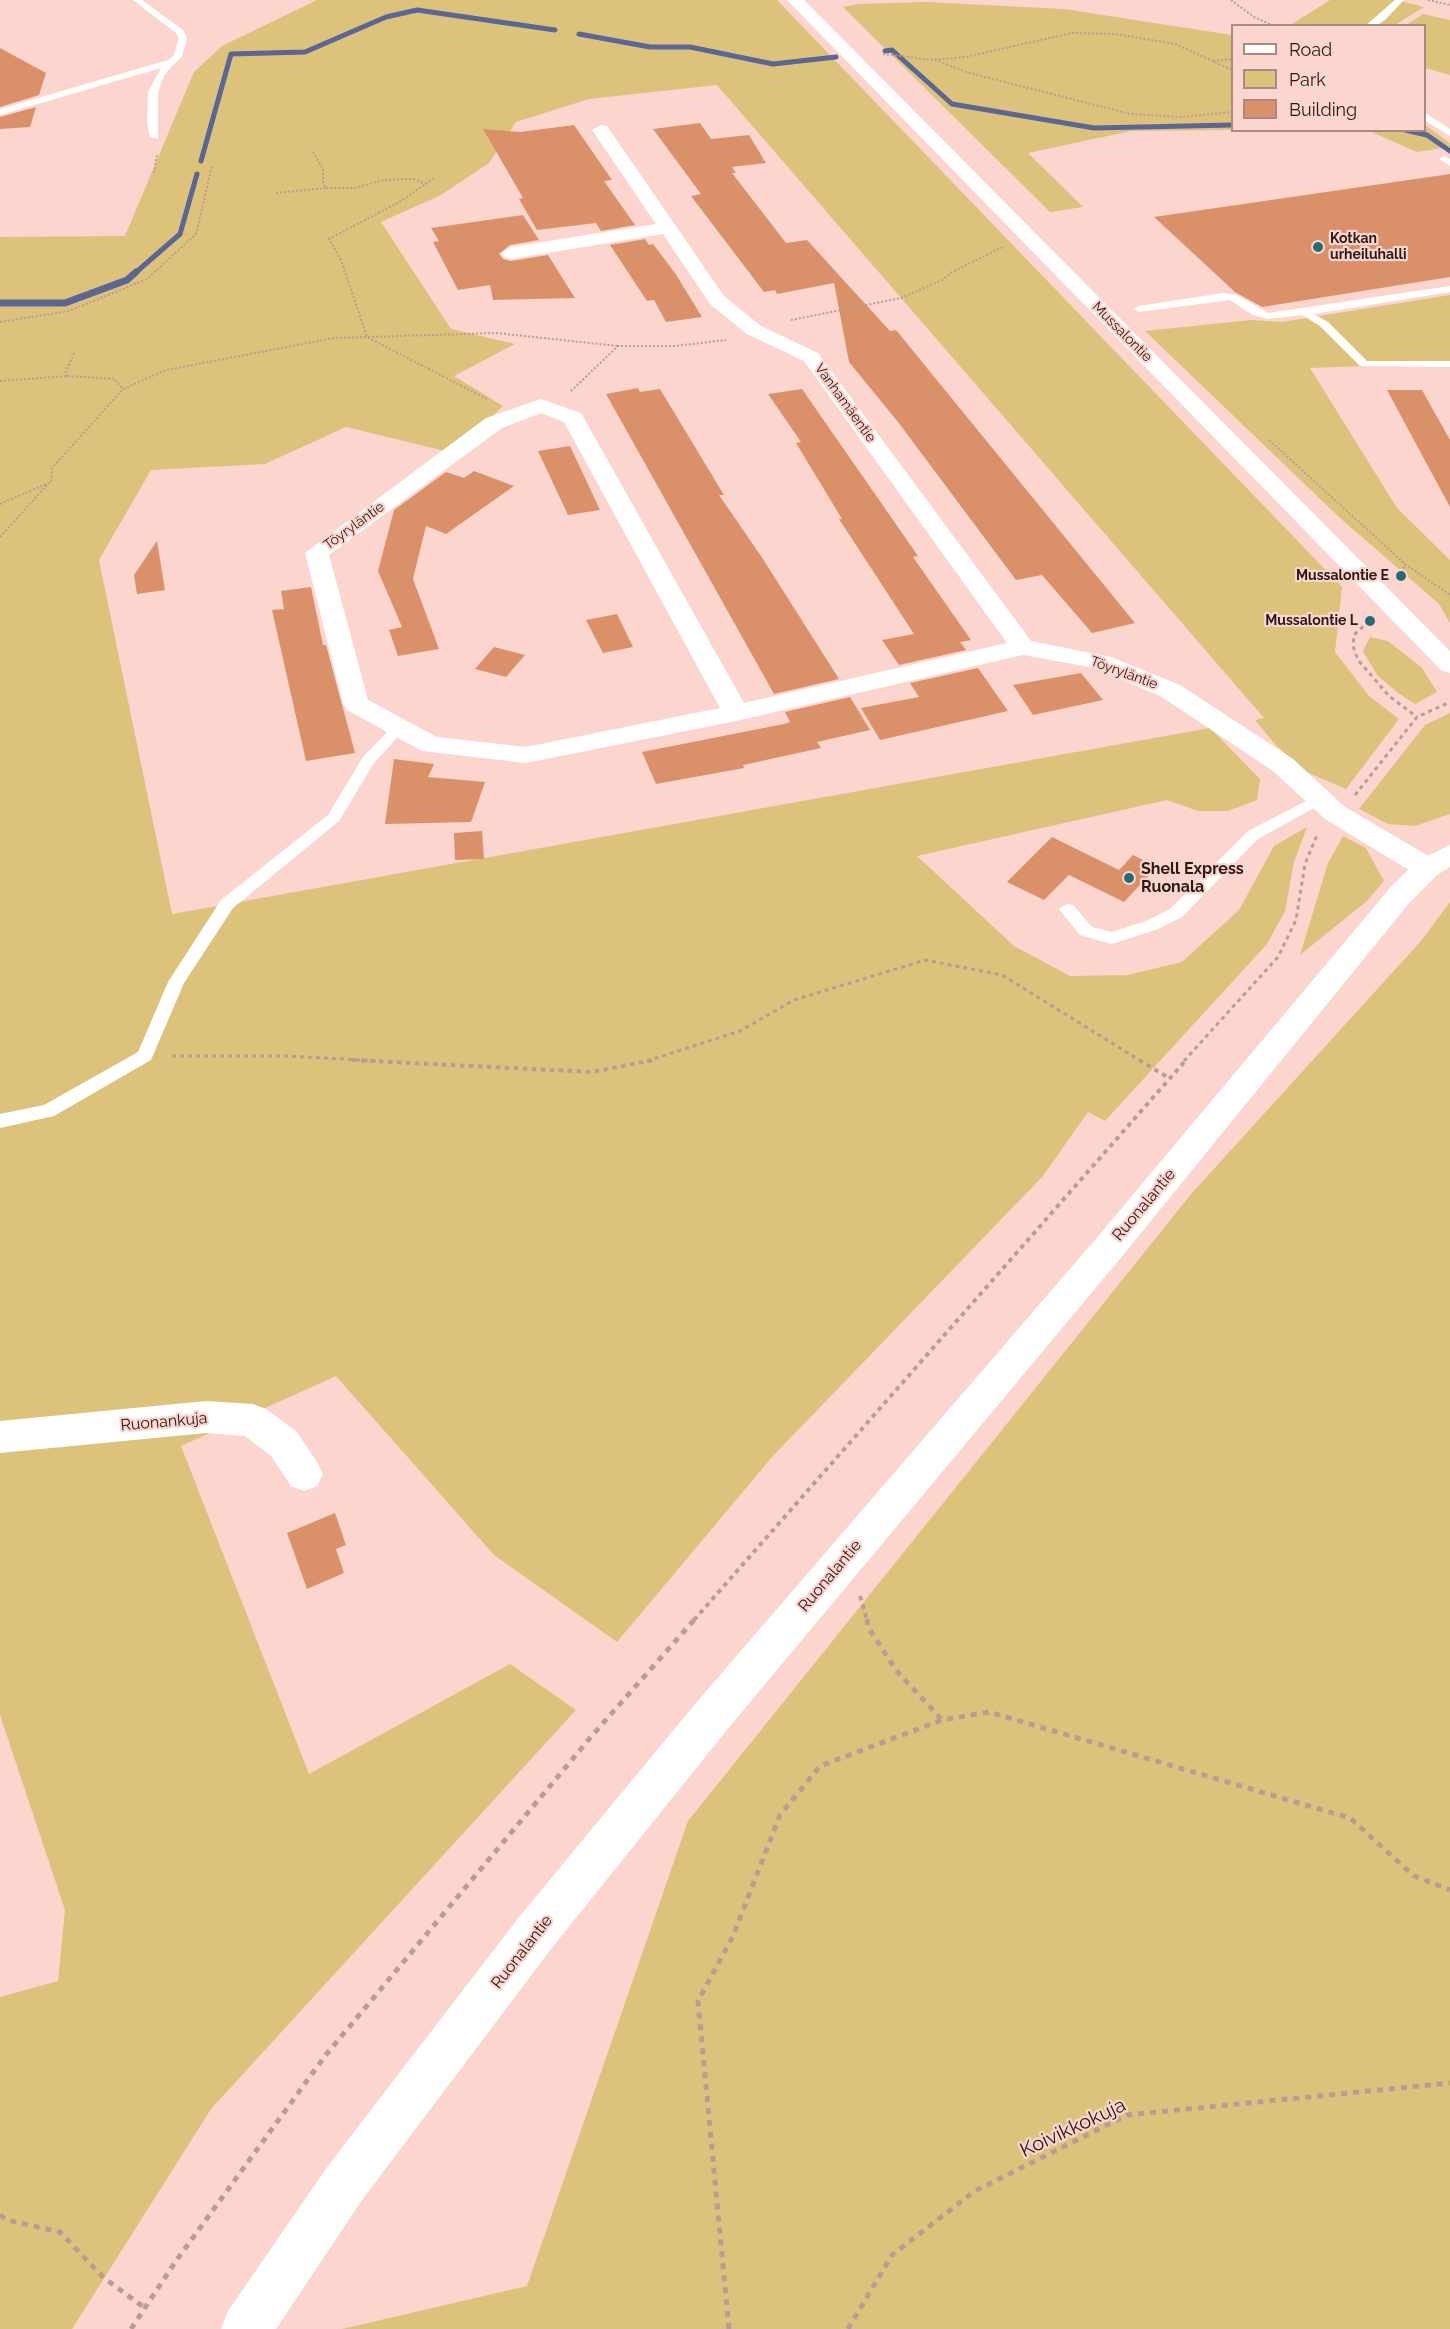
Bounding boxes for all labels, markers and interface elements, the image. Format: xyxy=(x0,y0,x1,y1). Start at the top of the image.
legend xyxy=(1231,24,1426,132)
text: Road xyxy=(1289,39,1332,60)
text: Park xyxy=(1289,69,1326,90)
text: Building xyxy=(1289,99,1357,120)
place label: Kotkan urheiluhalli xyxy=(1330,231,1407,264)
marker: Kotkan urheiluhalli xyxy=(1311,240,1325,254)
street label: Mussalontie xyxy=(1089,299,1155,365)
street label: Vanhamäentie xyxy=(811,360,879,446)
street label: Töyryläntie xyxy=(320,498,388,554)
place label: Mussalontie E xyxy=(1296,568,1389,584)
marker: Mussalontie E xyxy=(1394,569,1408,583)
place label: Mussalontie L xyxy=(1265,613,1358,629)
marker: Mussalontie L xyxy=(1363,614,1377,628)
street label: Töyryläntie xyxy=(1088,653,1160,693)
place label: Shell Express Ruonala xyxy=(1141,859,1244,897)
marker: Shell Express Ruonala xyxy=(1122,871,1136,885)
street label: Ruonalantie xyxy=(1108,1165,1180,1245)
street label: Ruonankuja xyxy=(120,1409,208,1435)
street label: Ruonalantie xyxy=(794,1536,866,1616)
street label: Ruonalantie xyxy=(487,1911,557,1993)
street label: Koivikkokuja xyxy=(1016,2093,1130,2163)

